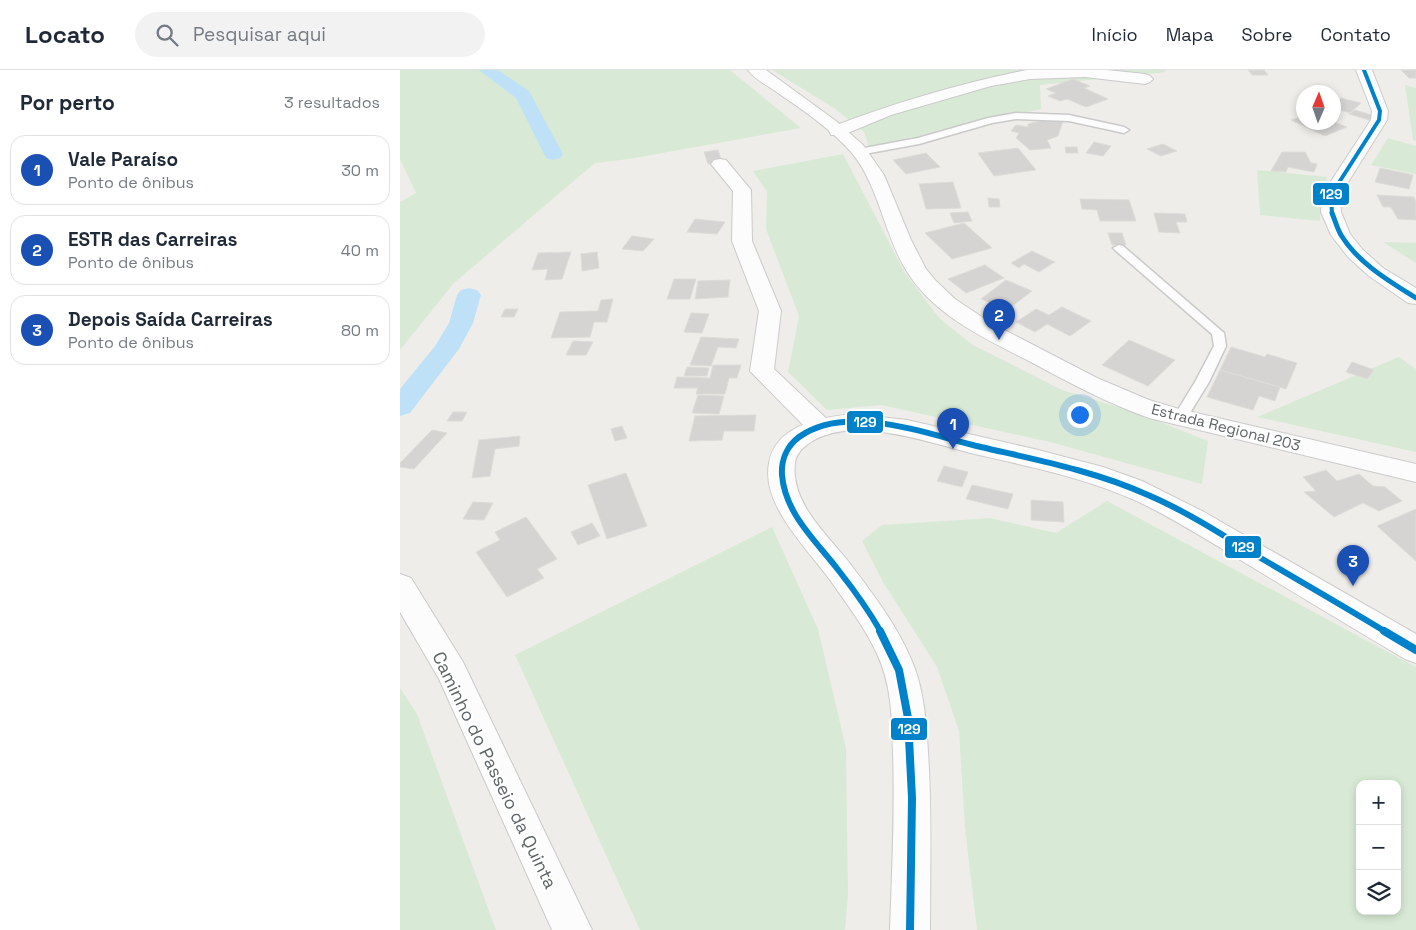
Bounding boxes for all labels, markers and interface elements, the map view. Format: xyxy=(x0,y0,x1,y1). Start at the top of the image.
search box xyxy=(135,12,485,57)
text: Locato xyxy=(25,19,105,50)
icon: search xyxy=(153,21,181,49)
text: Pesquisar aqui xyxy=(193,22,326,47)
text: Início xyxy=(1092,23,1138,46)
text: Mapa xyxy=(1166,23,1214,46)
text: Sobre xyxy=(1242,23,1292,46)
text: Contato xyxy=(1320,23,1391,46)
north arrow xyxy=(1296,85,1341,130)
text: Por perto xyxy=(20,89,115,116)
text: 3 resultados xyxy=(284,92,380,113)
text: Vale Paraíso xyxy=(68,147,178,172)
text: 1 xyxy=(33,160,41,181)
text: 30 m xyxy=(341,160,379,181)
text: Ponto de ônibus xyxy=(68,172,194,193)
line badge: 129 xyxy=(1312,182,1350,206)
text: 129 xyxy=(1319,185,1343,203)
text: ESTR das Carreiras xyxy=(68,227,238,252)
text: 2 xyxy=(32,240,42,261)
text: 40 m xyxy=(341,240,379,261)
text: Ponto de ônibus xyxy=(68,252,194,273)
pin: 2 xyxy=(983,299,1015,340)
text: Depois Saída Carreiras xyxy=(68,307,273,332)
text: 3 xyxy=(32,320,42,341)
text: 80 m xyxy=(341,320,379,341)
text: Ponto de ônibus xyxy=(68,332,194,353)
street label: Estrada Regional 203 xyxy=(1149,399,1303,455)
your location xyxy=(1067,402,1093,428)
pin: 1 xyxy=(937,408,969,449)
line badge: 129 xyxy=(846,410,884,434)
text: 129 xyxy=(853,413,877,431)
line badge: 129 xyxy=(1224,535,1262,559)
text: 129 xyxy=(1231,538,1255,556)
pin: 3 xyxy=(1337,545,1369,586)
street label: Caminho do Passeio da Quinta xyxy=(427,648,563,892)
line badge: 129 xyxy=(890,717,928,741)
text: 129 xyxy=(897,720,921,738)
map controls xyxy=(1356,780,1401,915)
button: + xyxy=(1356,780,1401,825)
button: − xyxy=(1356,825,1401,870)
button: layers xyxy=(1356,870,1401,915)

